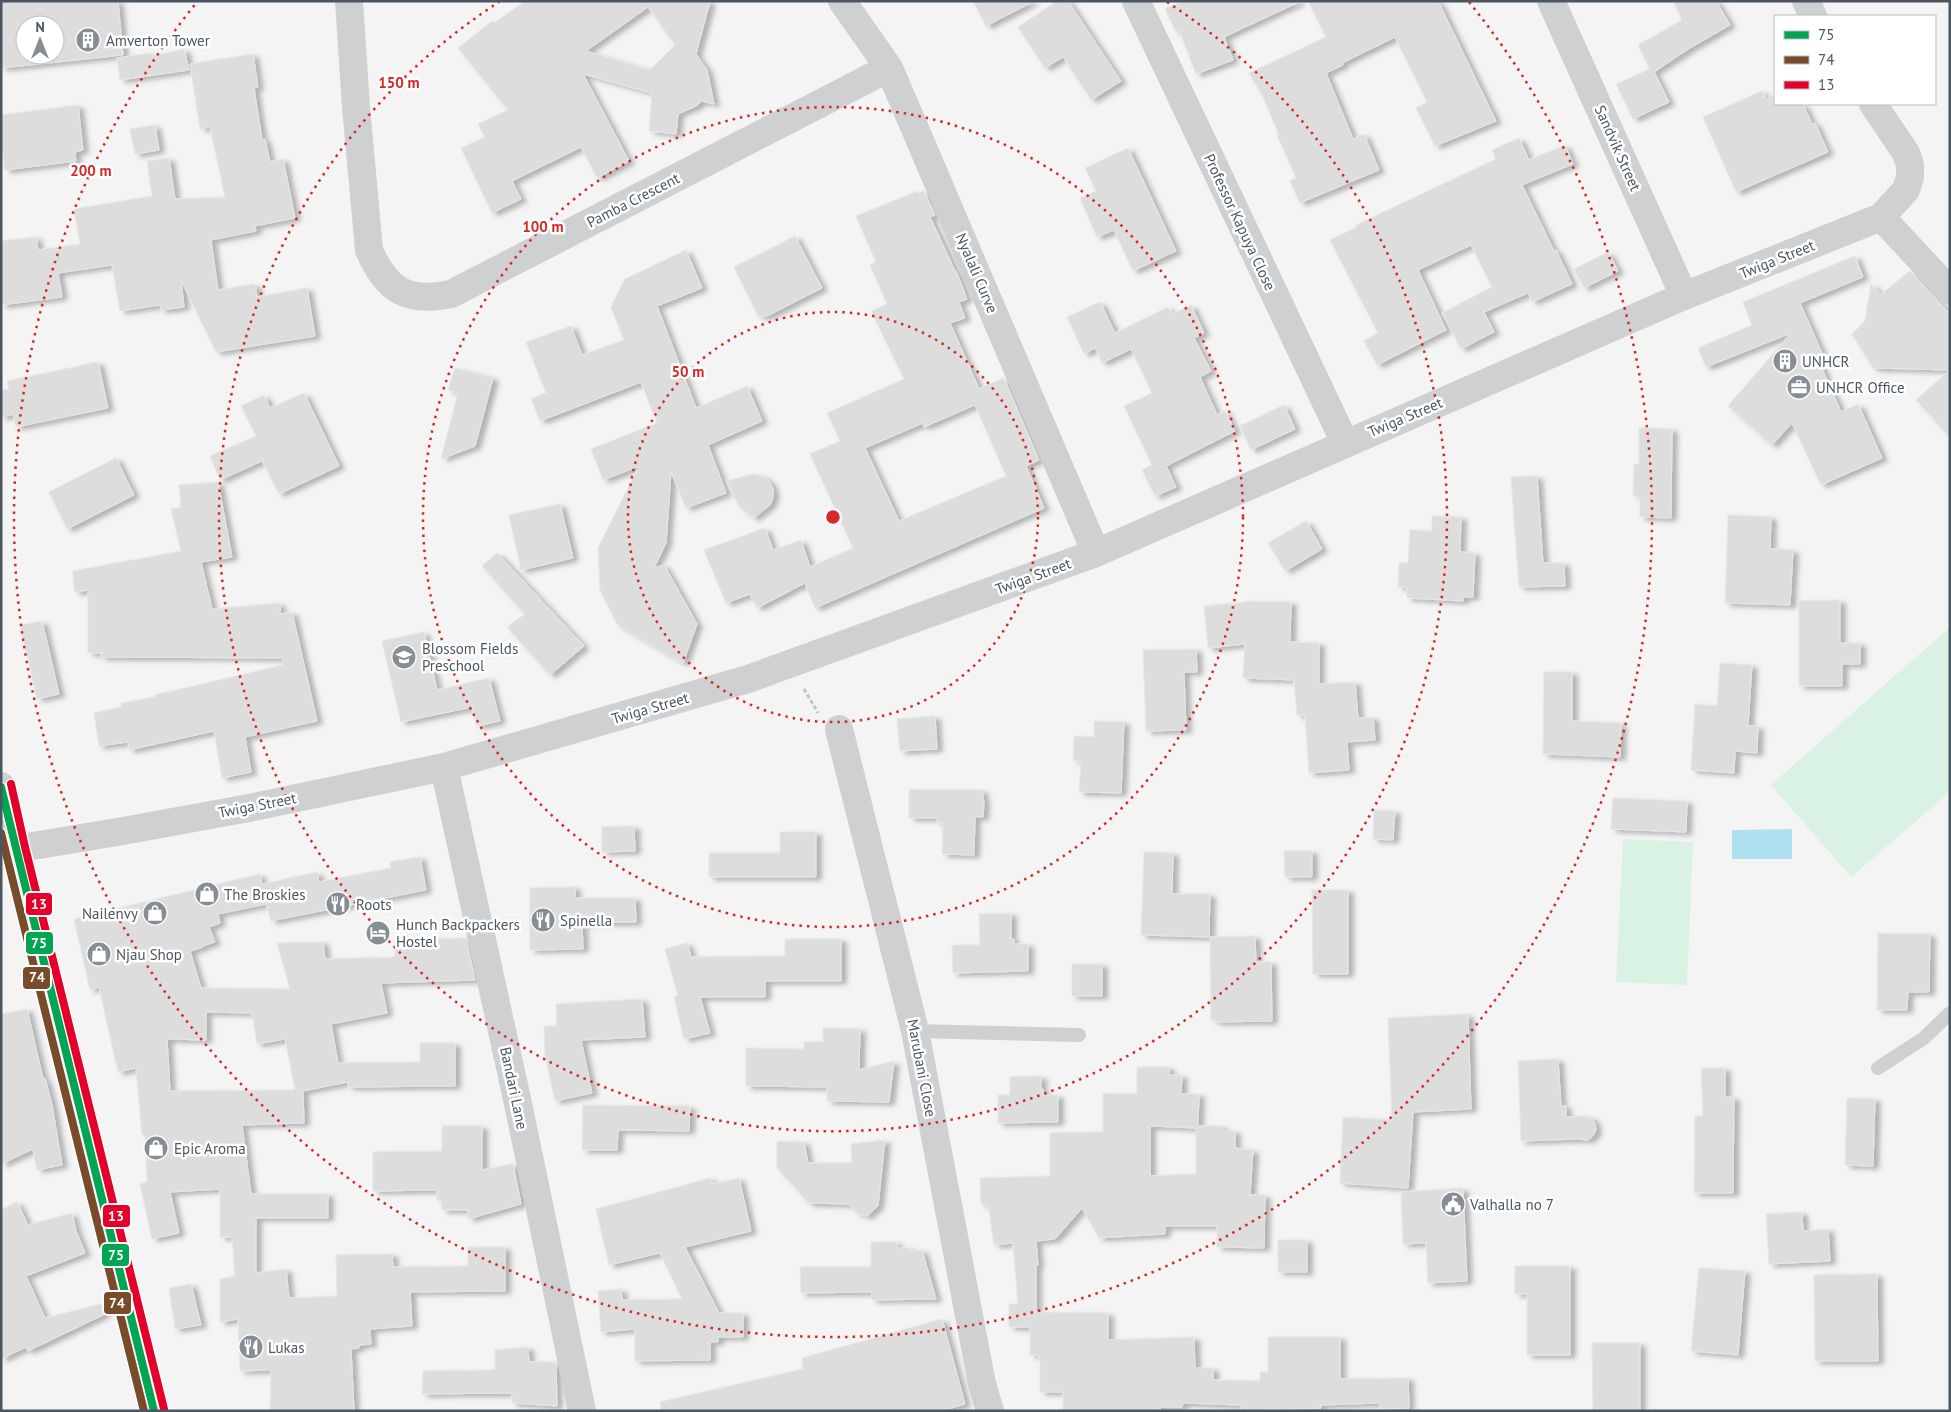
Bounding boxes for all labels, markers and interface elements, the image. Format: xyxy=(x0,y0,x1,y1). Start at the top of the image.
north arrow xyxy=(15,15,65,65)
legend xyxy=(1774,15,1936,105)
text: N xyxy=(35,18,45,36)
text: 75 xyxy=(1818,25,1834,44)
building icon: Amverton Tower xyxy=(75,27,101,53)
place label: Amverton Tower xyxy=(106,31,210,50)
text: 74 xyxy=(1818,50,1834,69)
text: 150 m xyxy=(378,73,420,92)
text: 13 xyxy=(1818,75,1834,94)
street label: Sandvik Street xyxy=(1591,102,1645,194)
street label: Professor Kapuya Close xyxy=(1200,151,1280,293)
text: 200 m xyxy=(70,161,112,180)
street label: Pamba Crescent xyxy=(583,168,683,232)
text: 100 m xyxy=(522,217,564,236)
street label: Nyalali Curve xyxy=(952,230,1002,316)
street label: Twiga Street xyxy=(1737,235,1817,283)
building icon: UNHCR xyxy=(1772,348,1798,374)
place label: UNHCR xyxy=(1802,352,1850,371)
text: 50 m xyxy=(672,362,704,381)
office icon: UNHCR Office xyxy=(1786,374,1812,400)
place label: UNHCR Office xyxy=(1816,378,1905,397)
street label: Twiga Street xyxy=(1365,393,1445,441)
centre of rings xyxy=(824,508,842,526)
street label: Twiga Street xyxy=(993,554,1073,598)
place label: Blossom Fields Preschool xyxy=(422,639,518,675)
school or university icon: Blossom Fields Preschool xyxy=(391,644,417,670)
street label: Twiga Street xyxy=(609,688,691,728)
street label: Twiga Street xyxy=(216,788,298,822)
shop icon: The Broskies xyxy=(194,881,220,907)
place label: The Broskies xyxy=(224,885,306,904)
restaurant icon: Roots xyxy=(325,891,351,917)
line badge: 13 xyxy=(25,892,53,916)
text: 13 xyxy=(31,895,47,913)
place label: Roots xyxy=(356,895,392,914)
shop icon: Nailenvy xyxy=(142,900,168,926)
place label: Nailenvy xyxy=(82,904,138,923)
restaurant icon: Spinella xyxy=(530,907,556,933)
place label: Spinella xyxy=(560,911,612,930)
place label: Hunch Backpackers Hostel xyxy=(396,915,520,951)
hotel icon: Hunch Backpackers Hostel xyxy=(365,920,391,946)
line badge: 75 xyxy=(25,931,54,955)
text: 75 xyxy=(31,934,47,952)
shop icon: Njau Shop xyxy=(86,941,112,967)
place label: Njau Shop xyxy=(116,945,182,964)
line badge: 74 xyxy=(22,966,51,990)
text: 74 xyxy=(29,968,45,986)
street label: Marubani Close xyxy=(903,1018,941,1118)
street label: Bandari Lane xyxy=(496,1045,532,1131)
shop icon: Epic Aroma xyxy=(143,1135,169,1161)
place label: Epic Aroma xyxy=(174,1139,246,1158)
public building icon: Valhalla no 7 xyxy=(1440,1191,1466,1217)
place label: Valhalla no 7 xyxy=(1469,1195,1554,1214)
line badge: 13 xyxy=(102,1204,131,1228)
text: 13 xyxy=(108,1207,124,1225)
line badge: 75 xyxy=(101,1243,130,1267)
text: 75 xyxy=(108,1246,124,1264)
line badge: 74 xyxy=(103,1291,132,1315)
text: 74 xyxy=(109,1294,125,1312)
restaurant icon: Lukas xyxy=(238,1334,264,1360)
place label: Lukas xyxy=(268,1338,304,1357)

